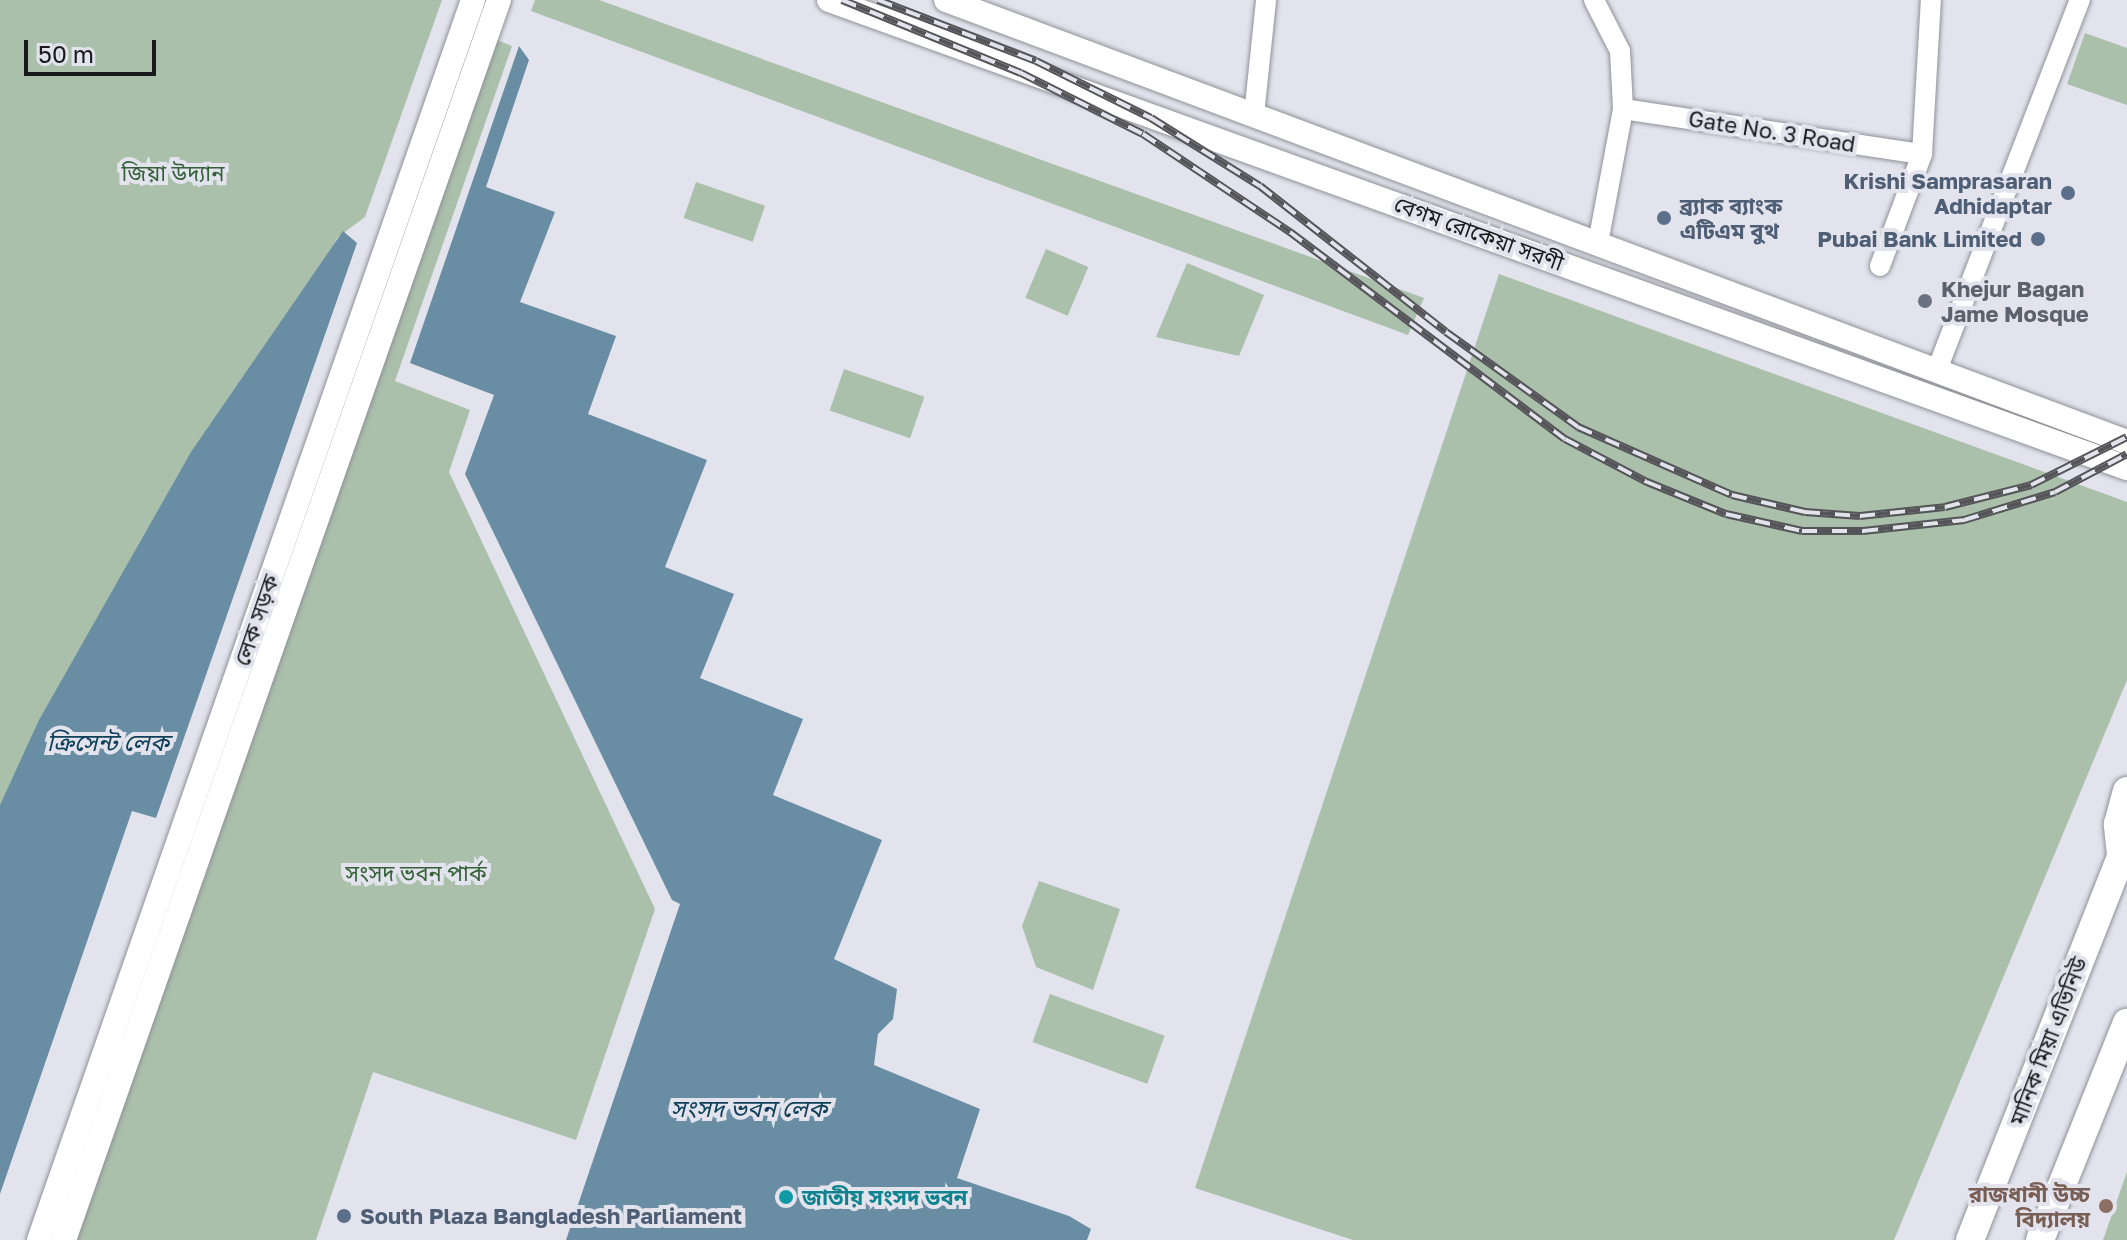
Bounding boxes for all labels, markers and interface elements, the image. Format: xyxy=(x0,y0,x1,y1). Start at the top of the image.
scale bar xyxy=(28,24,160,74)
text: 50 m xyxy=(38,39,94,68)
street label: Gate No. 3 Road xyxy=(1687,105,1857,157)
park label: জিয়া উদ্যান xyxy=(122,160,224,186)
place label: Krishi Samprasaran Adhidaptar xyxy=(1844,167,2052,218)
marker: Krishi Samprasaran Adhidaptar xyxy=(2059,184,2077,202)
street label: বেগম রোকেয়া সরণী xyxy=(1391,190,1567,276)
place label: ব্র্যাক ব্যাংক এটিএম বুথ xyxy=(1680,192,1782,244)
marker: ব্র্যাক ব্যাংক এটিএম বুথ xyxy=(1655,209,1673,227)
place label: Pubai Bank Limited xyxy=(1817,226,2022,252)
marker: Pubai Bank Limited xyxy=(2029,230,2047,248)
place label: Khejur Bagan Jame Mosque xyxy=(1941,275,2089,326)
marker: Khejur Bagan Jame Mosque xyxy=(1916,292,1934,310)
street label: লেক সড়ক xyxy=(228,571,284,669)
water label: ক্রিসেন্ট লেক xyxy=(47,728,169,756)
park label: সংসদ ভবন পার্ক xyxy=(345,860,487,886)
street label: মানিক মিয়া এভিনিউ xyxy=(2004,953,2092,1129)
water label: সংসদ ভবন লেক xyxy=(671,1094,827,1122)
place label: রাজধানী উচ্চ বিদ্যালয় xyxy=(1969,1180,2090,1232)
place label: জাতীয় সংসদ ভবন xyxy=(802,1184,967,1210)
marker: জাতীয় সংসদ ভবন xyxy=(777,1188,795,1206)
marker: রাজধানী উচ্চ বিদ্যালয় xyxy=(2097,1197,2115,1215)
place label: South Plaza Bangladesh Parliament xyxy=(360,1203,742,1229)
marker: South Plaza Bangladesh Parliament xyxy=(335,1207,353,1225)

